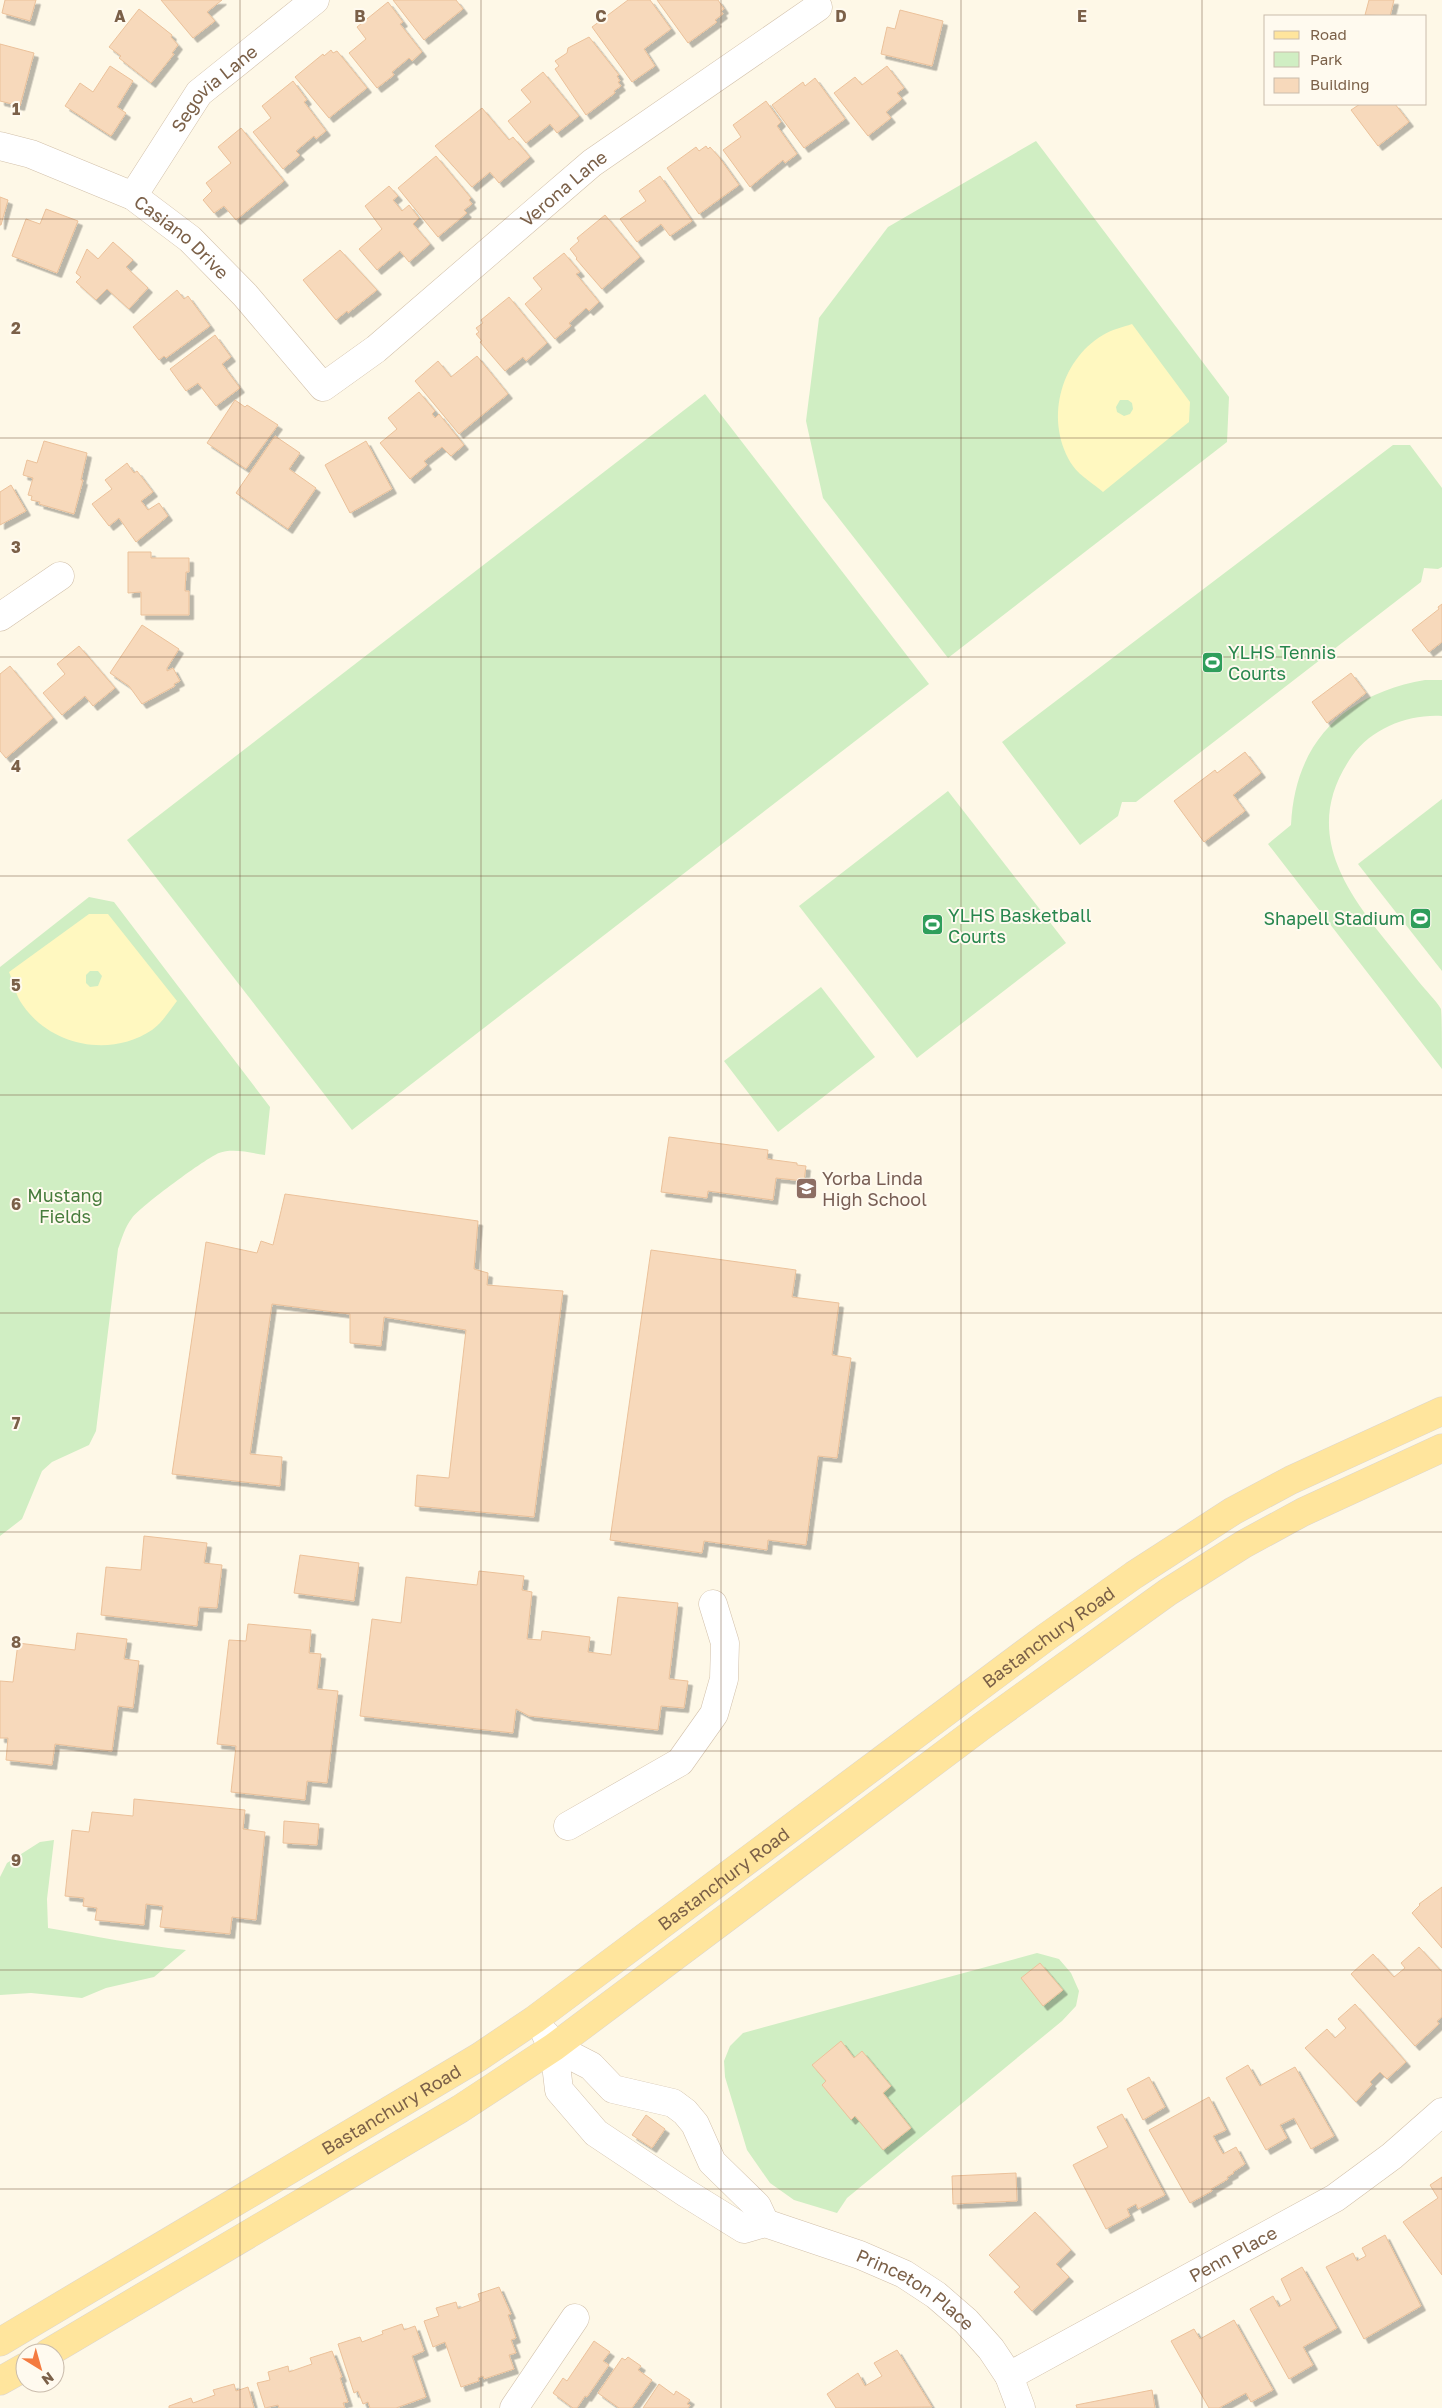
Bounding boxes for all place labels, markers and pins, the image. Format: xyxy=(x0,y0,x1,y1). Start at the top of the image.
place label: YLHS Tennis Courts xyxy=(1228,641,1336,684)
sports icon: YLHS Tennis Courts xyxy=(1200,650,1224,674)
place label: YLHS Basketball Courts xyxy=(948,904,1092,947)
sports icon: Shapell Stadium xyxy=(1409,906,1433,930)
place label: Shapell Stadium xyxy=(1263,907,1405,929)
sports icon: YLHS Basketball Courts xyxy=(920,913,944,937)
place label: Yorba Linda High School xyxy=(822,1167,927,1210)
school or university icon: Yorba Linda High School xyxy=(794,1176,818,1200)

